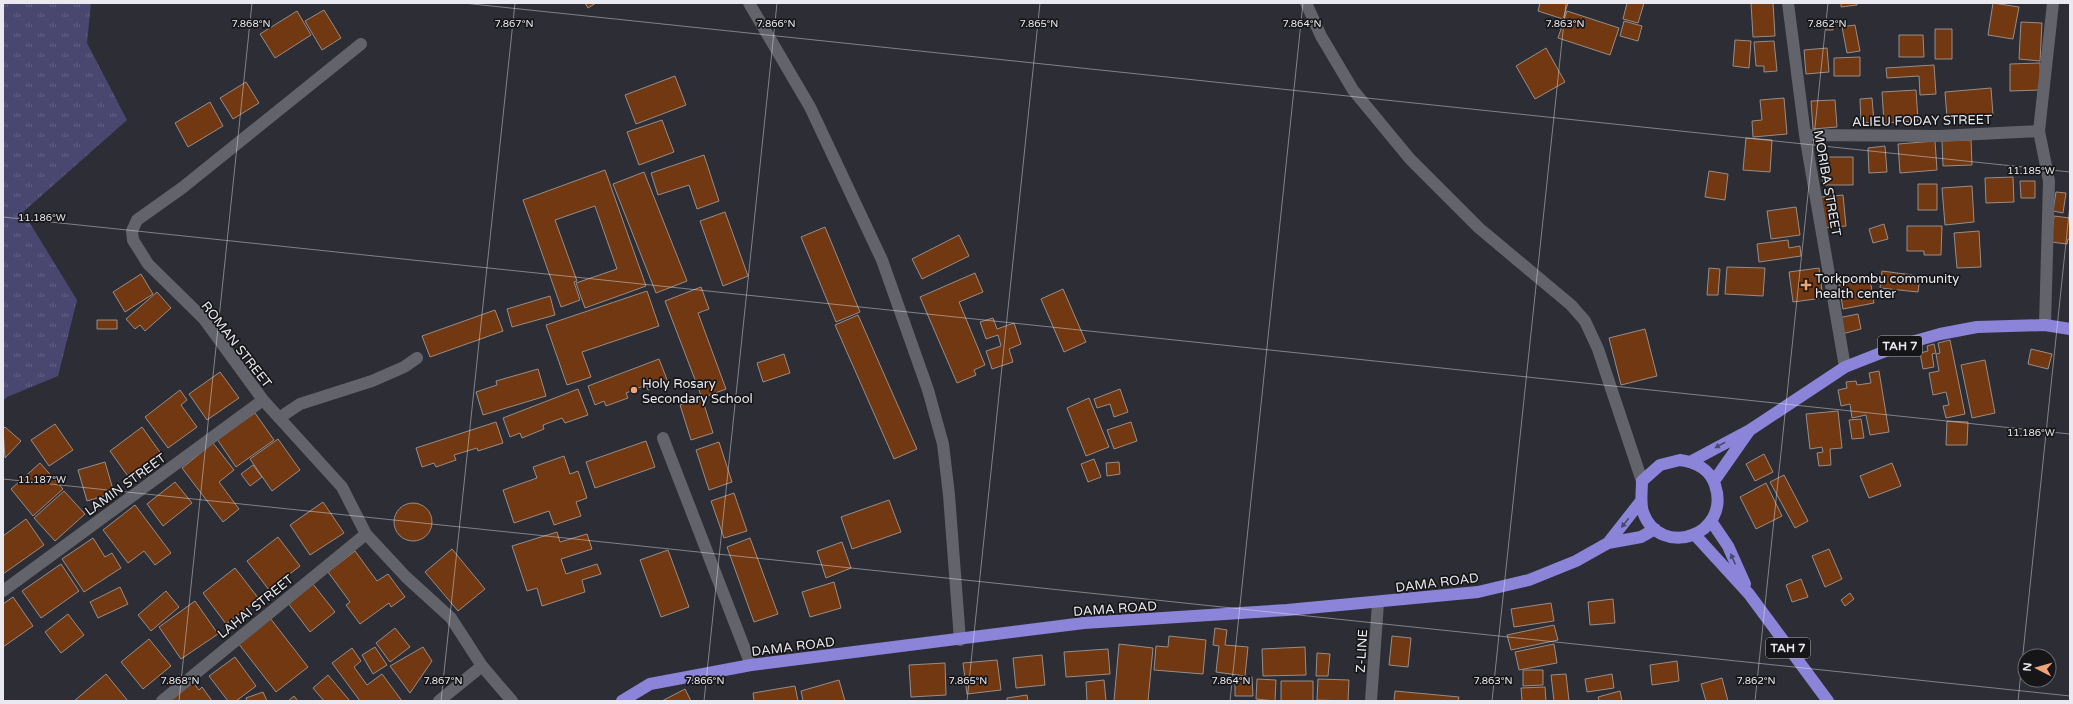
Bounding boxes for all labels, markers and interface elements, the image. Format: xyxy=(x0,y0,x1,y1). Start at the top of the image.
text: 7.868°N xyxy=(232,18,270,30)
text: 7.867°N xyxy=(494,18,534,30)
text: 7.866°N xyxy=(757,18,795,30)
text: 7.865°N xyxy=(1020,18,1058,30)
text: 7.864°N xyxy=(1283,18,1321,30)
text: 7.863°N xyxy=(1546,18,1584,30)
text: 7.862°N xyxy=(1808,18,1846,30)
street label: ALIEU FODAY STREET xyxy=(1852,112,1992,130)
street label: MORIBA STREET xyxy=(1810,129,1844,238)
text: 11.185°W xyxy=(2007,165,2055,177)
text: 11.186°W xyxy=(18,212,66,224)
place label: Torkpombu community health center xyxy=(1815,271,1959,302)
marker: Torkpombu community health center xyxy=(1800,279,1812,291)
street label: ROMAN STREET xyxy=(198,298,275,391)
road number: TAH 7 xyxy=(1878,336,1922,356)
place label: Holy Rosary Secondary School xyxy=(642,376,753,407)
marker: Holy Rosary Secondary School xyxy=(629,385,639,395)
text: 11.186°W xyxy=(2007,427,2055,439)
one-way arrow xyxy=(1714,442,1725,449)
street label: LAMIN STREET xyxy=(82,450,169,520)
text: 11.187°W xyxy=(18,474,66,486)
one-way arrow xyxy=(1621,517,1629,528)
one-way arrow xyxy=(1730,552,1736,564)
street label: DAMA ROAD xyxy=(1394,570,1480,596)
street label: LAHAI STREET xyxy=(215,571,297,642)
street label: DAMA ROAD xyxy=(1073,598,1158,620)
street label: Z-LINE xyxy=(1353,629,1371,673)
street label: DAMA ROAD xyxy=(750,634,836,660)
road number: TAH 7 xyxy=(1766,638,1810,658)
north arrow xyxy=(2017,648,2057,688)
text: N xyxy=(2021,662,2034,672)
text: 7.868°N xyxy=(161,675,199,687)
text: 7.867°N xyxy=(423,675,463,687)
text: 7.866°N xyxy=(686,675,724,687)
text: 7.865°N xyxy=(949,675,987,687)
text: 7.864°N xyxy=(1212,675,1250,687)
text: 7.863°N xyxy=(1474,675,1512,687)
text: 7.862°N xyxy=(1737,675,1775,687)

